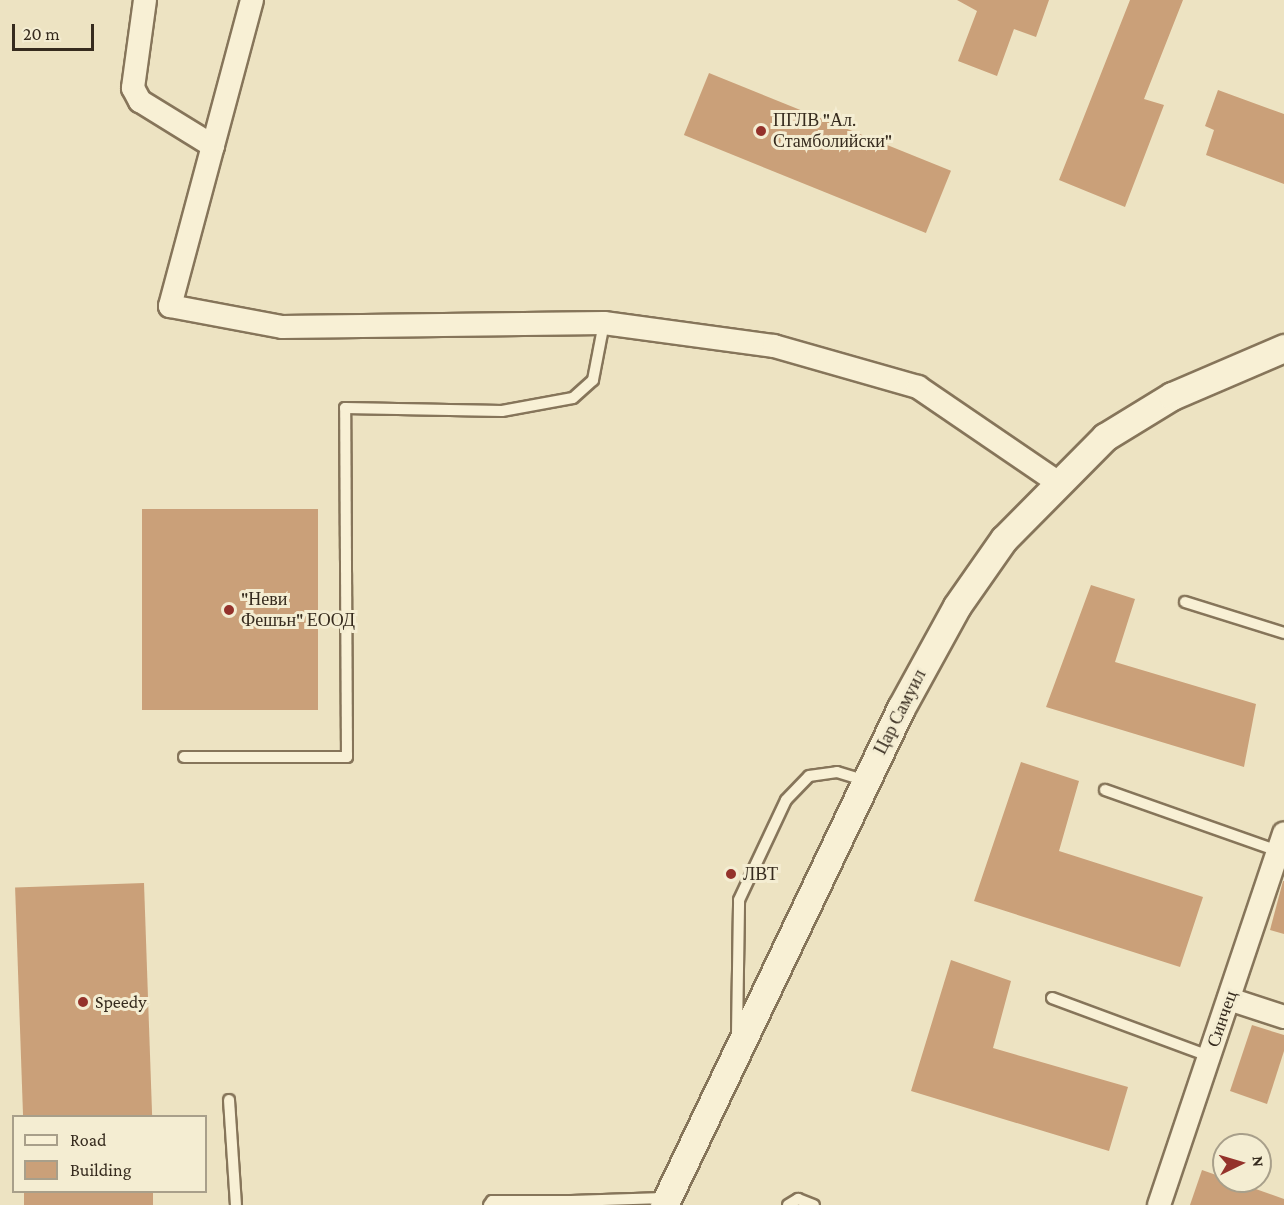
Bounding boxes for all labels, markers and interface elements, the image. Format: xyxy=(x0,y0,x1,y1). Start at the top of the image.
scale bar xyxy=(15,12,98,50)
text: 20 m xyxy=(23,24,60,44)
place label: ПГЛВ "Ал. Стамболийски" xyxy=(773,110,892,152)
marker: ПГЛВ "Ал. Стамболийски" xyxy=(754,124,768,138)
place label: "Неви Фешън" ЕООД xyxy=(241,589,355,632)
marker: "Неви Фешън" ЕООД xyxy=(222,603,236,617)
street label: Цар Самуил xyxy=(869,666,931,758)
place label: ЛВТ xyxy=(743,863,778,885)
marker: ЛВТ xyxy=(724,867,738,881)
street label: Синчец xyxy=(1202,988,1242,1050)
place label: Speedy xyxy=(95,991,146,1013)
marker: Speedy xyxy=(76,995,90,1009)
legend xyxy=(12,1115,207,1193)
text: Road xyxy=(70,1130,107,1150)
north arrow xyxy=(1212,1133,1272,1193)
text: N xyxy=(1249,1155,1267,1168)
text: Building xyxy=(70,1160,131,1180)

